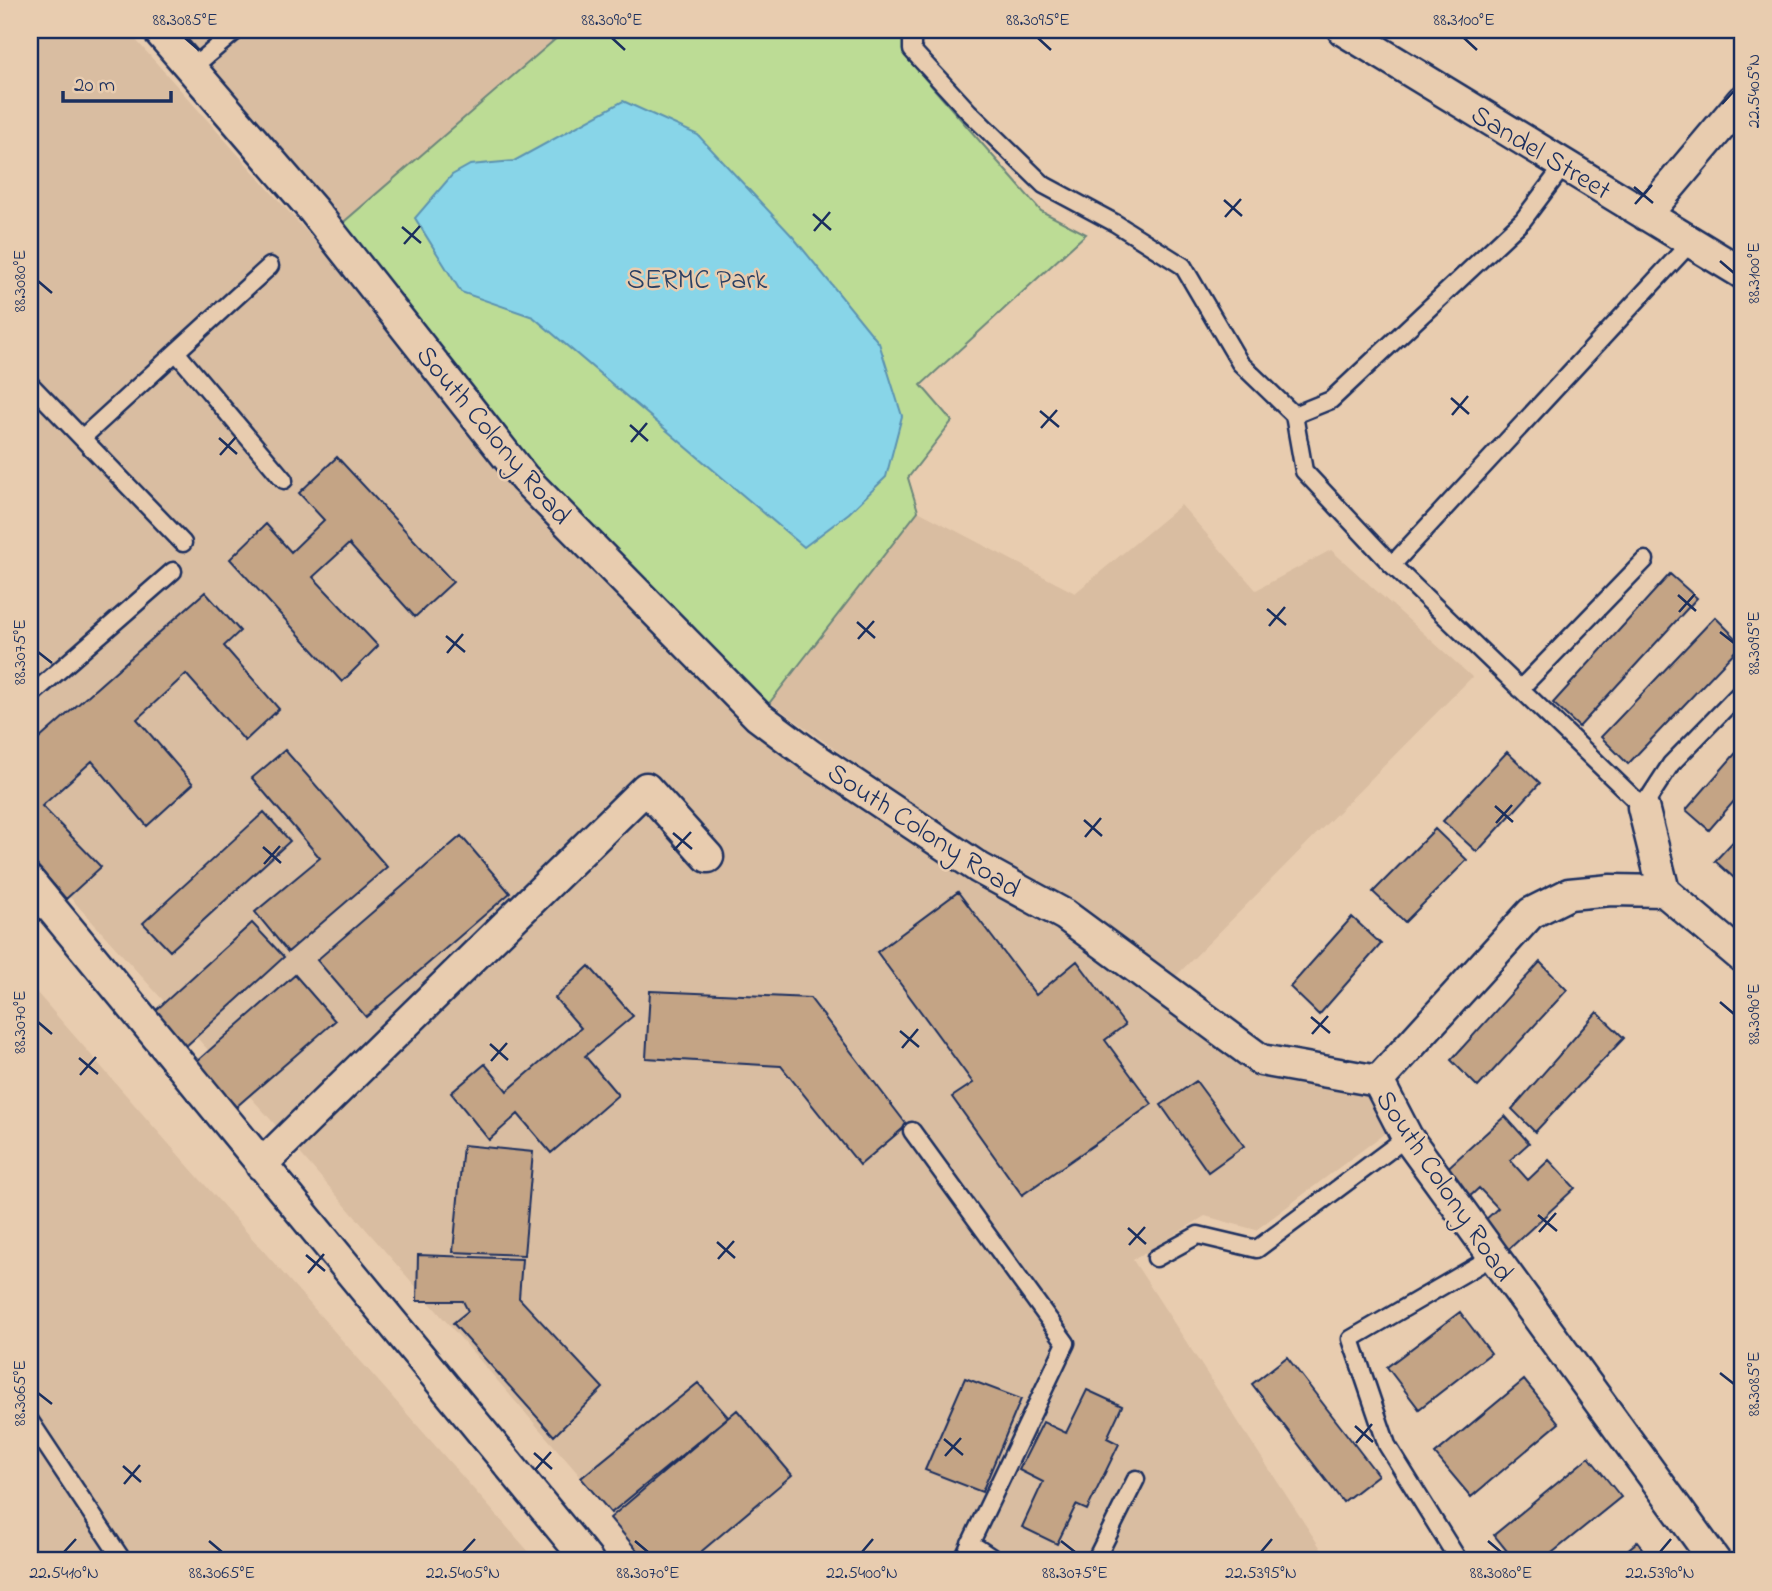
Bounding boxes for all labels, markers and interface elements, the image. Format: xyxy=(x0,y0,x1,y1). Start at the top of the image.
text: 88.3085°E xyxy=(152,8,218,34)
text: 88.3090°E xyxy=(581,8,643,34)
text: 88.3095°E xyxy=(1006,8,1070,34)
text: 88.3100°E xyxy=(1433,8,1495,34)
text: 22.5405°N xyxy=(1742,54,1768,128)
scale bar xyxy=(63,60,172,104)
text: 20 m xyxy=(74,71,115,101)
street label: Sandel Street xyxy=(1462,96,1618,212)
text: 88.3100°E xyxy=(1742,242,1768,304)
text: 88.3080°E xyxy=(8,250,34,312)
park label: SERMC Park xyxy=(627,261,768,302)
street label: South Colony Road xyxy=(405,337,580,535)
text: 88.3095°E xyxy=(1742,611,1768,675)
text: 88.3075°E xyxy=(8,619,34,685)
street label: South Colony Road xyxy=(818,754,1028,910)
text: 88.3090°E xyxy=(1742,983,1768,1045)
text: 88.3070°E xyxy=(8,990,34,1054)
street label: South Colony Road xyxy=(1364,1083,1523,1291)
text: 88.3085°E xyxy=(1742,1351,1768,1417)
text: 88.3065°E xyxy=(8,1360,34,1426)
text: 22.5410°N xyxy=(29,1561,99,1587)
text: 88.3065°E xyxy=(189,1561,255,1587)
text: 22.5405°N xyxy=(426,1561,500,1587)
text: 88.3070°E xyxy=(616,1561,680,1587)
text: 22.5400°N xyxy=(826,1561,898,1587)
text: 88.3075°E xyxy=(1042,1561,1108,1587)
text: 22.5395°N xyxy=(1225,1561,1297,1587)
text: 88.3080°E xyxy=(1470,1561,1532,1587)
text: 22.5390°N xyxy=(1625,1561,1695,1587)

